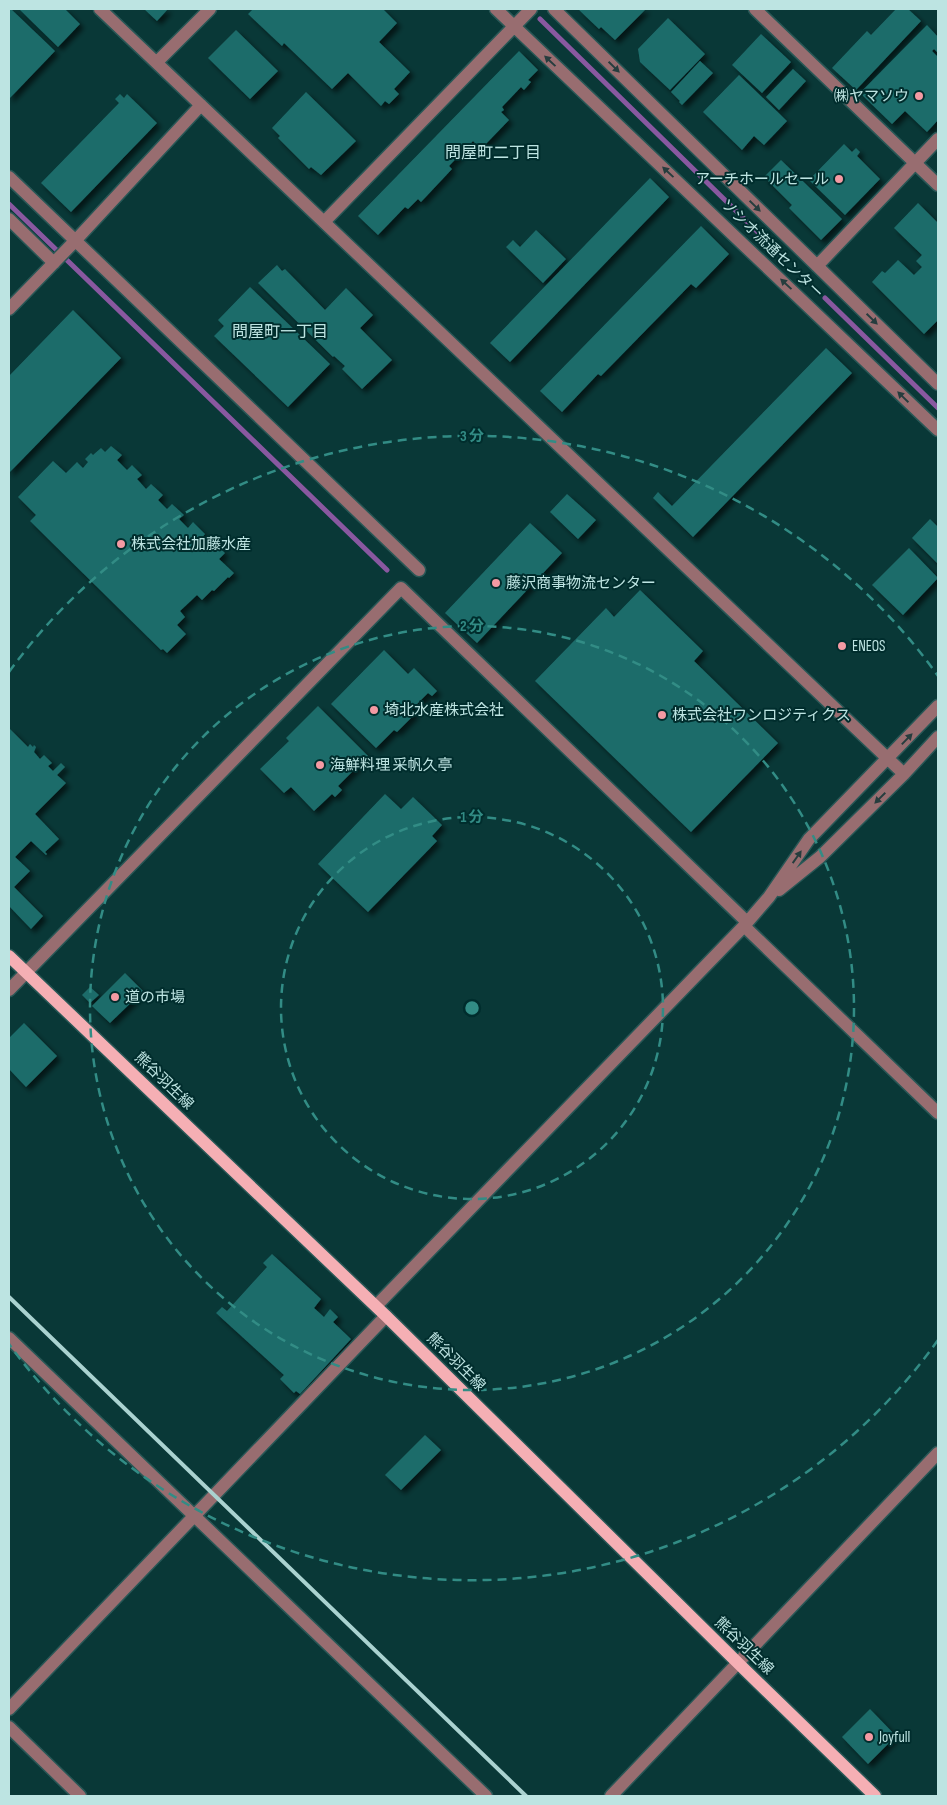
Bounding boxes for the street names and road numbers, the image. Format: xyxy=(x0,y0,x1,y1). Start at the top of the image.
street label: ソシオ流通センター xyxy=(717,195,827,303)
street label: 熊谷羽生線 xyxy=(130,1048,198,1114)
street label: 熊谷羽生線 xyxy=(423,1329,489,1395)
street label: 熊谷羽生線 xyxy=(710,1613,778,1679)

